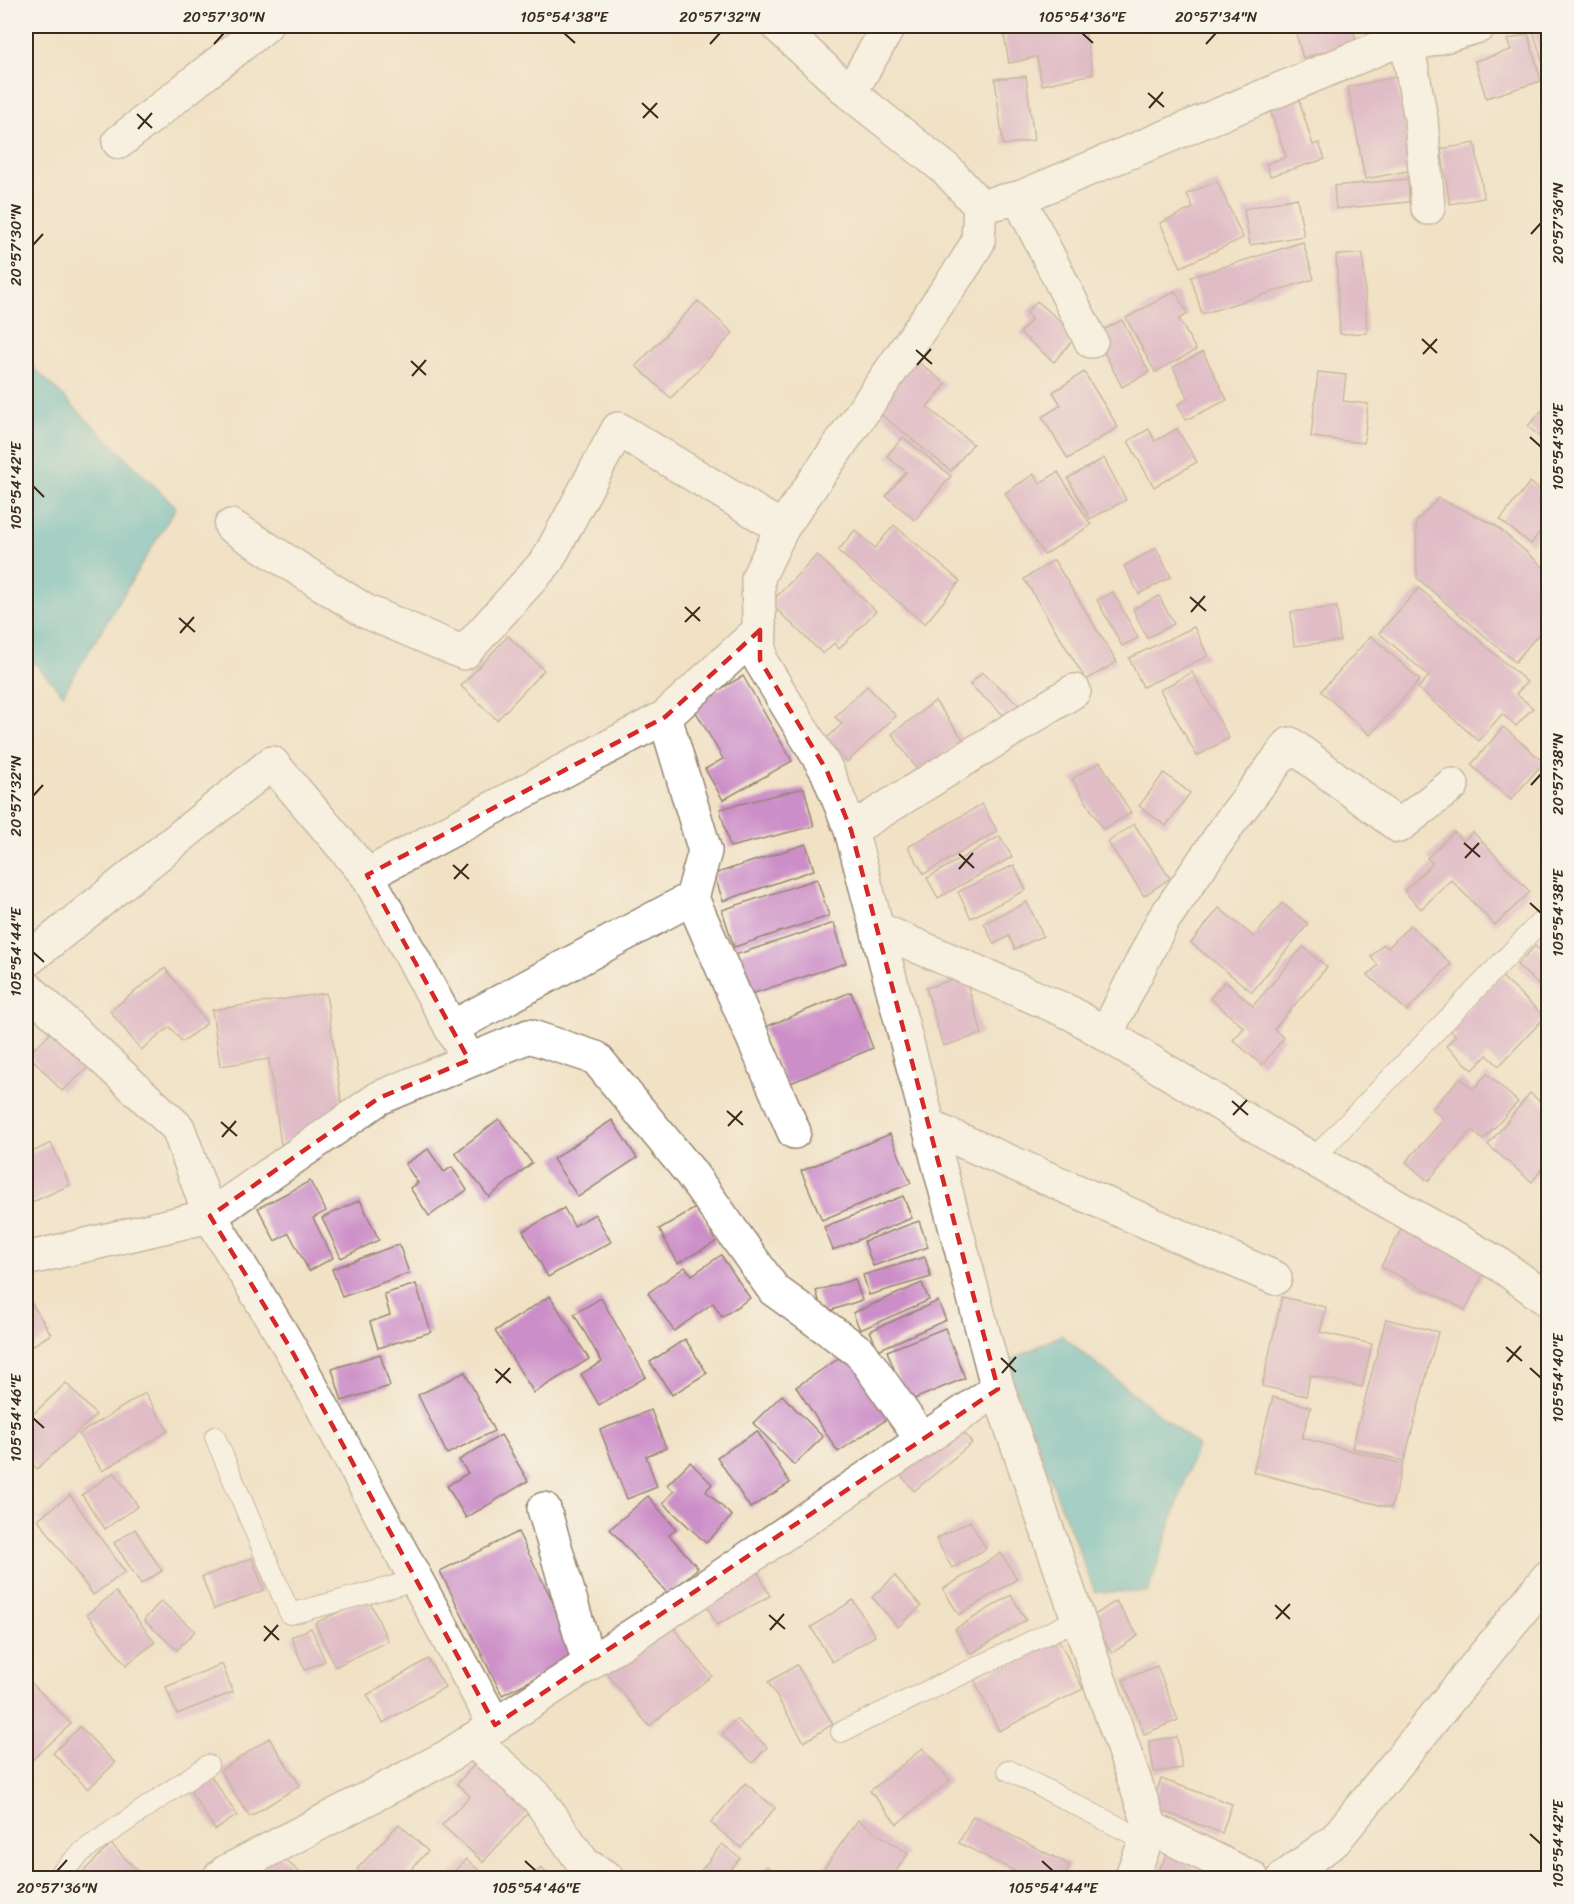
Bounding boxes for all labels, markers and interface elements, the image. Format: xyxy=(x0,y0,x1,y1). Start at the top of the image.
text: 20°57'30"N xyxy=(183,4,266,30)
text: 105°54'38"E xyxy=(520,4,609,30)
text: 20°57'32"N xyxy=(679,4,761,30)
text: 105°54'36"E xyxy=(1039,4,1127,30)
text: 20°57'34"N xyxy=(1175,4,1258,30)
text: 20°57'36"N xyxy=(1545,182,1571,264)
text: 20°57'30"N xyxy=(3,203,29,286)
text: 105°54'36"E xyxy=(1545,402,1571,490)
text: 105°54'42"E xyxy=(3,440,29,530)
text: 20°57'38"N xyxy=(1545,733,1571,815)
text: 20°57'32"N xyxy=(3,755,29,837)
text: 105°54'38"E xyxy=(1545,868,1571,957)
text: 105°54'44"E xyxy=(3,906,29,996)
text: 105°54'40"E xyxy=(1545,1332,1571,1423)
text: 105°54'46"E xyxy=(3,1372,29,1462)
text: 105°54'42"E xyxy=(1545,1798,1571,1888)
text: 20°57'36"N xyxy=(16,1875,98,1901)
text: 105°54'46"E xyxy=(492,1875,582,1901)
text: 105°54'44"E xyxy=(1009,1875,1099,1901)

